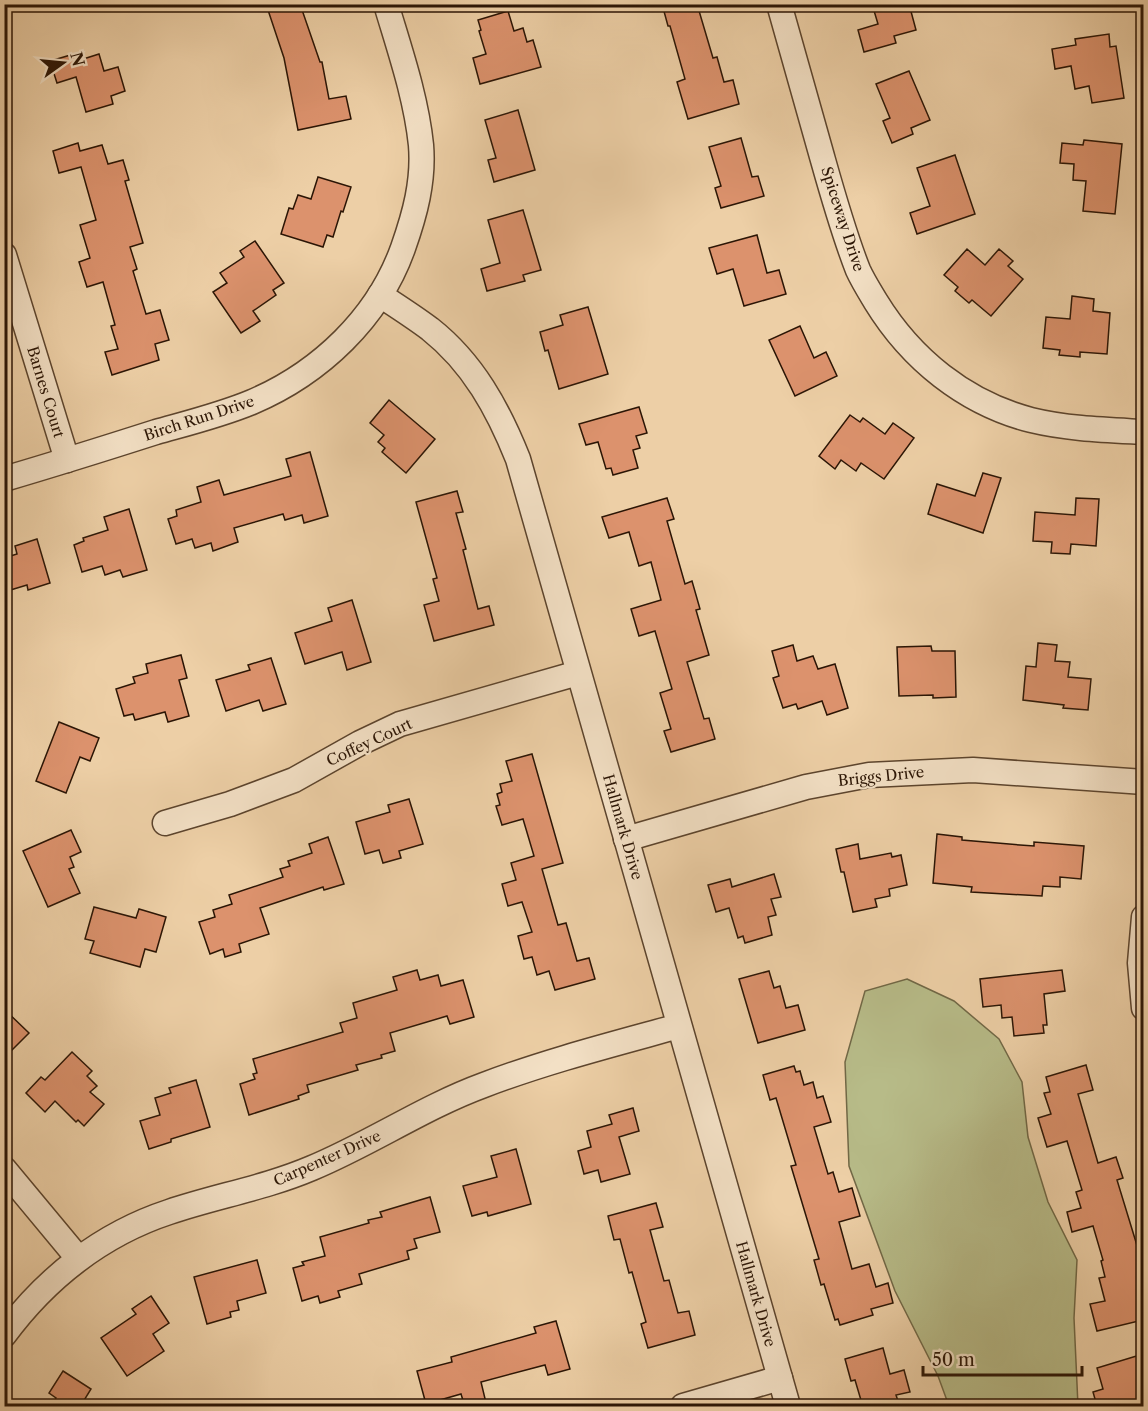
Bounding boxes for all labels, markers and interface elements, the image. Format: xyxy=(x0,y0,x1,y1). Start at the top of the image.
north arrow xyxy=(33,33,93,93)
text: N xyxy=(66,50,89,69)
street label: Spiceway Drive xyxy=(817,164,869,274)
street label: Barnes Court xyxy=(23,344,69,441)
street label: Birch Run Drive xyxy=(141,391,257,445)
street label: Coffey Court xyxy=(323,714,416,770)
street label: Briggs Drive xyxy=(837,762,925,790)
street label: Hallmark Drive xyxy=(599,772,647,882)
street label: Carpenter Drive xyxy=(270,1126,384,1190)
street label: Hallmark Drive xyxy=(732,1239,780,1349)
scale bar xyxy=(923,1339,1082,1377)
text: 50 m xyxy=(932,1349,975,1371)

